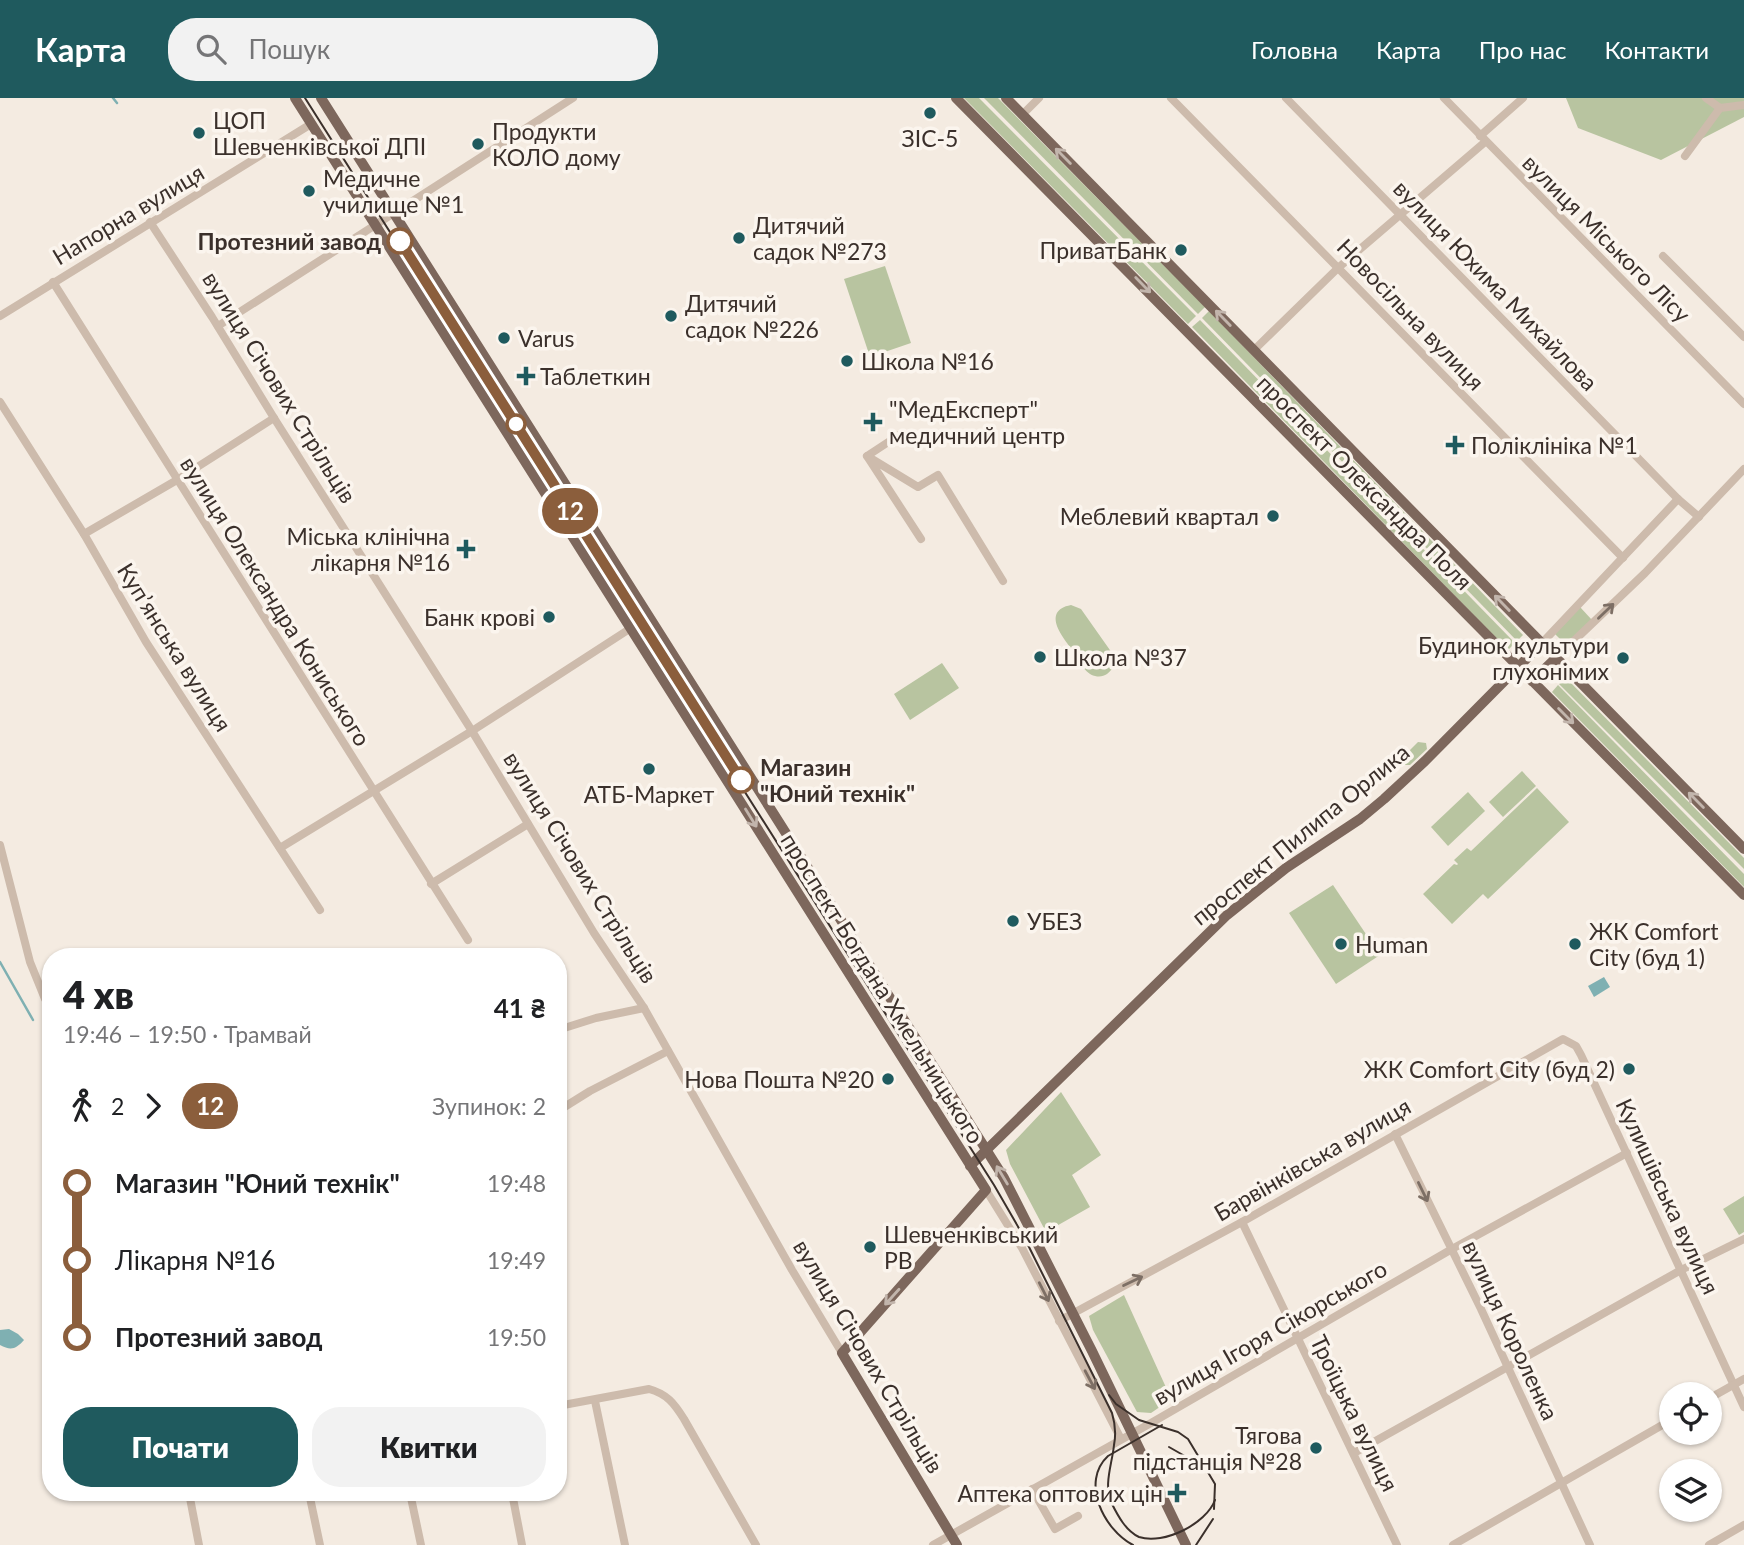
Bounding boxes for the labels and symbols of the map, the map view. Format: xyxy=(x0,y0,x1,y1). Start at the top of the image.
marker: ЗІС-5 xyxy=(922,105,938,121)
place label: ЦОП Шевченківської ДПІ xyxy=(213,106,426,160)
place label: Продукти КОЛО дому xyxy=(492,117,621,171)
place label: ЗІС-5 xyxy=(902,124,958,152)
marker: ЦОП Шевченківської ДПІ xyxy=(191,125,207,141)
marker: Продукти КОЛО дому xyxy=(470,136,486,152)
one-way arrow xyxy=(1055,148,1072,165)
street label: вулиця Міського Лісу xyxy=(1517,148,1697,328)
street label: Напорна вулиця xyxy=(47,158,209,270)
place label: Медичне училище №1 xyxy=(323,164,464,218)
street label: вулиця Юхима Михайлова xyxy=(1388,174,1604,396)
marker: Медичне училище №1 xyxy=(301,183,317,199)
place label: Дитячий садок №273 xyxy=(753,211,887,265)
place label: Протезний завод xyxy=(197,227,381,255)
marker: Протезний завод xyxy=(387,228,413,254)
marker: Дитячий садок №273 xyxy=(731,230,747,246)
street label: Новосільна вулиця xyxy=(1332,232,1490,396)
place label: ПриватБанк xyxy=(1039,236,1167,264)
marker: ПриватБанк xyxy=(1173,242,1189,258)
street label: вулиця Січових Стрільців xyxy=(197,266,363,508)
one-way arrow xyxy=(1134,277,1151,294)
place label: Дитячий садок №226 xyxy=(685,289,819,343)
marker: Дитячий садок №226 xyxy=(663,308,679,324)
one-way arrow xyxy=(1215,310,1232,327)
place label: Varus xyxy=(518,324,575,352)
marker: Varus xyxy=(496,330,512,346)
place label: Школа №16 xyxy=(861,347,994,375)
marker: Школа №16 xyxy=(839,353,855,369)
place label: Таблеткин xyxy=(540,362,651,390)
marker: Таблеткин xyxy=(518,368,534,384)
street label: проспект Олександра Поля xyxy=(1252,369,1478,595)
place label: "МедЕксперт" медичний центр xyxy=(889,395,1065,449)
marker: "МедЕксперт" медичний центр xyxy=(863,412,883,432)
unlabelled marker xyxy=(506,414,526,434)
place label: Поліклініка №1 xyxy=(1471,431,1638,459)
marker: Поліклініка №1 xyxy=(1445,435,1465,455)
street label: вулиця Олександра Кониського xyxy=(175,451,377,751)
line badge: 12 xyxy=(538,488,602,534)
place label: Меблевий квартал xyxy=(1060,502,1259,530)
marker: Меблевий квартал xyxy=(1265,508,1281,524)
place label: Міська клінічна лікарня №16 xyxy=(287,522,450,576)
marker: Міська клінічна лікарня №16 xyxy=(456,539,476,559)
street label: Купʼянська вулиця xyxy=(112,558,238,736)
one-way arrow xyxy=(1494,595,1511,612)
place label: Банк крові xyxy=(424,603,535,631)
one-way arrow xyxy=(1597,603,1615,619)
marker: Банк крові xyxy=(541,609,557,625)
place label: Будинок культури глухонімих xyxy=(1418,631,1610,685)
place label: Школа №37 xyxy=(1054,643,1187,671)
marker: Школа №37 xyxy=(1032,649,1048,665)
marker: Будинок культури глухонімих xyxy=(1615,650,1631,666)
one-way arrow xyxy=(1557,707,1574,724)
street label: проспект Пилипа Орлика xyxy=(1185,738,1415,930)
street label: вулиця Січових Стрільців xyxy=(498,746,664,988)
place label: Магазин "Юний технік" xyxy=(760,753,915,807)
marker: АТБ-Маркет xyxy=(641,761,657,777)
marker: Магазин "Юний технік" xyxy=(728,767,754,793)
place label: АТБ-Маркет xyxy=(584,780,715,808)
one-way arrow xyxy=(1687,792,1704,809)
one-way arrow xyxy=(743,808,758,827)
street label: проспект Богдана Хмельницького xyxy=(776,828,990,1148)
place label: УБЕЗ xyxy=(1027,907,1082,935)
marker: УБЕЗ xyxy=(1005,913,1021,929)
place label: ЖК Comfort City (буд 1) xyxy=(1589,917,1719,971)
place label: Human xyxy=(1355,930,1428,958)
marker: Human xyxy=(1333,936,1349,952)
marker: ЖК Comfort City (буд 1) xyxy=(1567,936,1583,952)
place label: ЖК Comfort City (буд 2) xyxy=(1364,1055,1615,1083)
marker: ЖК Comfort City (буд 2) xyxy=(1621,1061,1637,1077)
place label: Нова Пошта №20 xyxy=(684,1065,874,1093)
marker: Нова Пошта №20 xyxy=(880,1071,896,1087)
street label: Барвінківська вулиця xyxy=(1209,1091,1415,1227)
street label: Кулишівська вулиця xyxy=(1610,1094,1726,1298)
one-way arrow xyxy=(994,1166,1008,1186)
one-way arrow xyxy=(1417,1181,1431,1202)
place label: Шевченківський РВ xyxy=(884,1220,1058,1274)
street label: вулиця Січових Стрільців xyxy=(788,1234,950,1478)
street label: вулиця Короленка xyxy=(1457,1236,1565,1424)
marker: Шевченківський РВ xyxy=(862,1239,878,1255)
street label: вулиця Ігоря Сікорського xyxy=(1148,1254,1392,1410)
one-way arrow xyxy=(1122,1273,1143,1287)
one-way arrow xyxy=(1038,1281,1052,1302)
one-way arrow xyxy=(884,1288,900,1306)
street label: Троїцька вулиця xyxy=(1305,1330,1405,1496)
one-way arrow xyxy=(1084,1369,1097,1390)
place label: Тягова пiдстанцiя №28 xyxy=(1133,1421,1302,1475)
marker: Тягова пiдстанцiя №28 xyxy=(1308,1440,1324,1456)
place label: Аптека оптових цін xyxy=(957,1479,1163,1507)
marker: Аптека оптових цін xyxy=(1169,1485,1185,1501)

